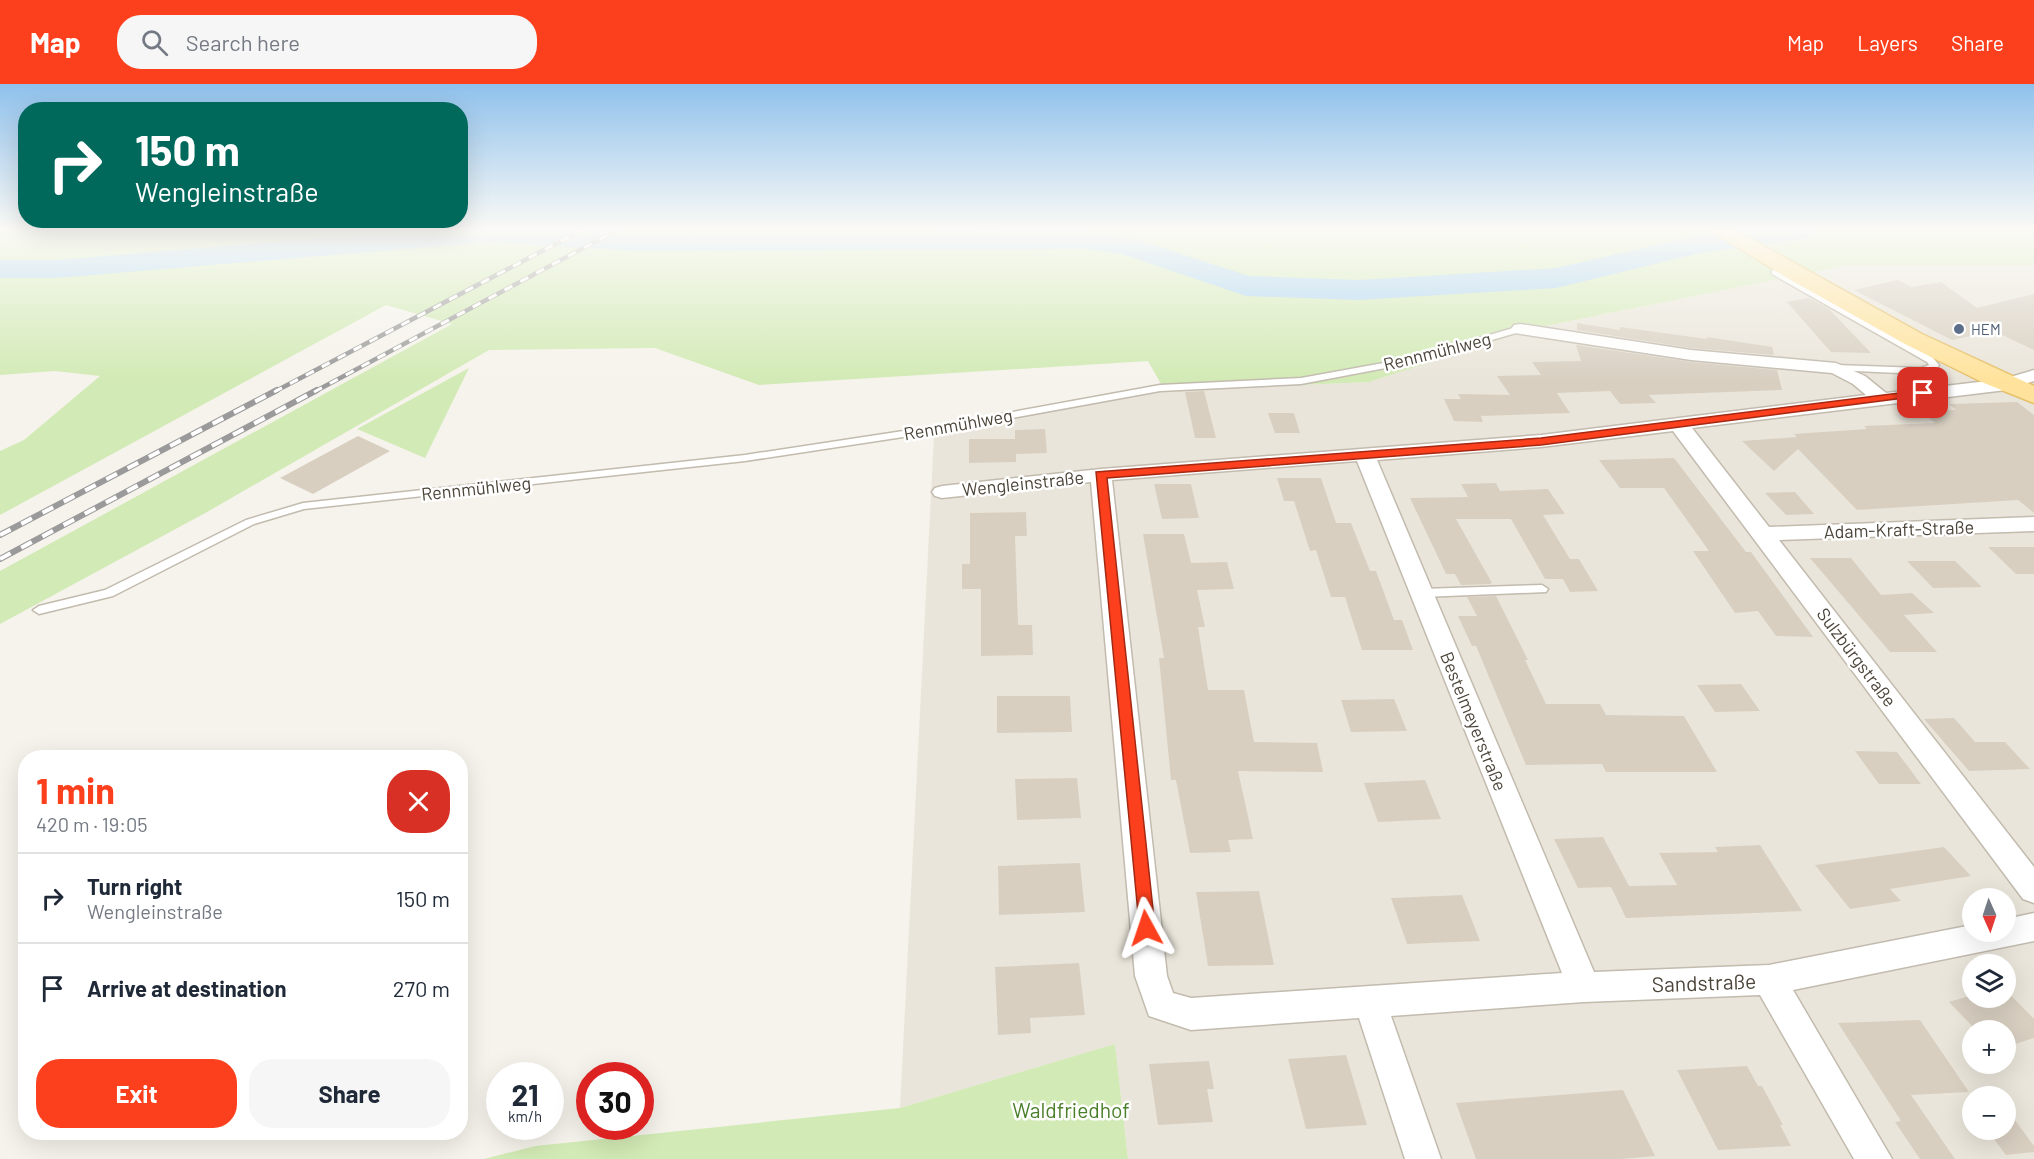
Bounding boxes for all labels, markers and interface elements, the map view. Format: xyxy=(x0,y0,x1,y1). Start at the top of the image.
search box xyxy=(117,15,537,69)
text: Map xyxy=(30,25,81,59)
icon: search xyxy=(138,26,171,59)
text: Search here xyxy=(186,29,300,55)
text: Map xyxy=(1787,30,1824,55)
text: Layers xyxy=(1857,30,1918,55)
text: Share xyxy=(1951,30,2004,55)
text: 150 m xyxy=(135,124,240,174)
icon: right xyxy=(36,126,114,204)
text: Wengleinstraße xyxy=(135,175,319,207)
place label: HEM xyxy=(1971,320,2001,338)
marker: HEM xyxy=(1952,322,1966,336)
street label: Rennmühlweg xyxy=(1381,327,1493,375)
pin xyxy=(1897,367,1948,418)
icon: arrive xyxy=(1906,376,1939,409)
street label: Rennmühlweg xyxy=(902,404,1014,444)
street label: Wengleinstraße xyxy=(961,466,1085,500)
street label: Rennmühlweg xyxy=(420,471,532,505)
street label: Adam-Kraft-Straße xyxy=(1823,515,1975,543)
street label: Sulzbürgstraße xyxy=(1813,603,1901,711)
street label: Bestelmeyerstraße xyxy=(1436,648,1512,794)
text: 1 min xyxy=(36,768,115,811)
button: close xyxy=(387,770,450,833)
text: 420 m · 19:05 xyxy=(36,812,148,836)
text: Turn right xyxy=(87,873,182,899)
icon: right xyxy=(36,882,69,915)
text: 150 m xyxy=(396,885,450,911)
north arrow xyxy=(1962,888,2016,942)
map controls xyxy=(1962,888,2016,1140)
position arrow xyxy=(1114,896,1178,960)
text: Wengleinstraße xyxy=(87,899,223,923)
button: layers xyxy=(1962,954,2016,1008)
street label: Sandstraße xyxy=(1651,968,1757,996)
icon: arrive xyxy=(36,972,69,1005)
text: Arrive at destination xyxy=(87,975,286,1001)
text: 270 m xyxy=(393,975,450,1001)
button: + xyxy=(1962,1020,2016,1074)
button: Exit xyxy=(36,1059,237,1128)
button: Share xyxy=(249,1059,450,1128)
speed limit sign: 30 xyxy=(576,1062,654,1140)
text: 21 xyxy=(511,1076,539,1112)
button: − xyxy=(1962,1086,2016,1140)
park label: Waldfriedhof xyxy=(1012,1097,1130,1122)
text: km/h xyxy=(508,1107,542,1125)

